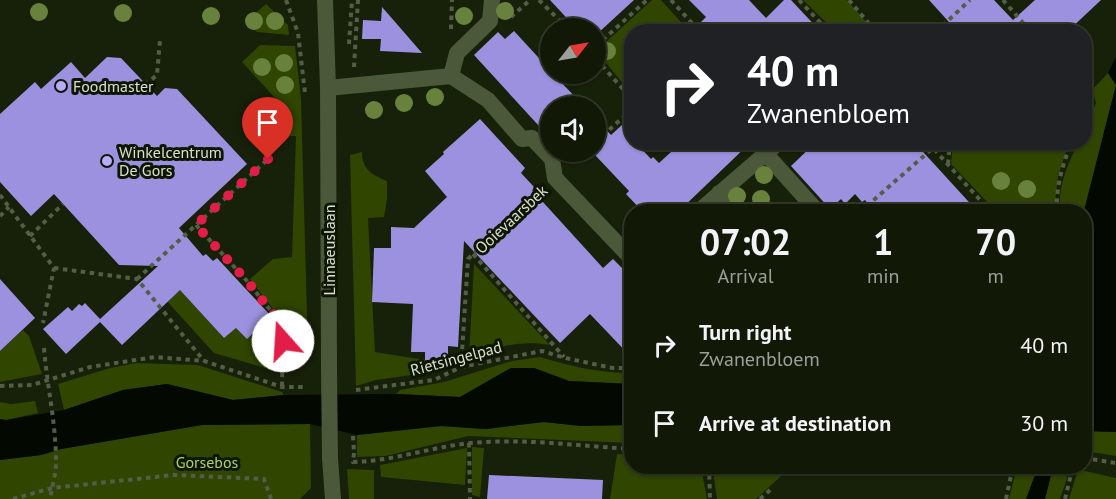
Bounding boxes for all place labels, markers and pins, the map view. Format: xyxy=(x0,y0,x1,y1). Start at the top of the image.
place label: Foodmaster xyxy=(73,76,154,96)
marker: Foodmaster xyxy=(54,79,68,93)
pin xyxy=(242,97,293,159)
place label: Winkelcentrum De Gors xyxy=(119,142,222,180)
marker: Winkelcentrum De Gors xyxy=(100,154,114,168)

